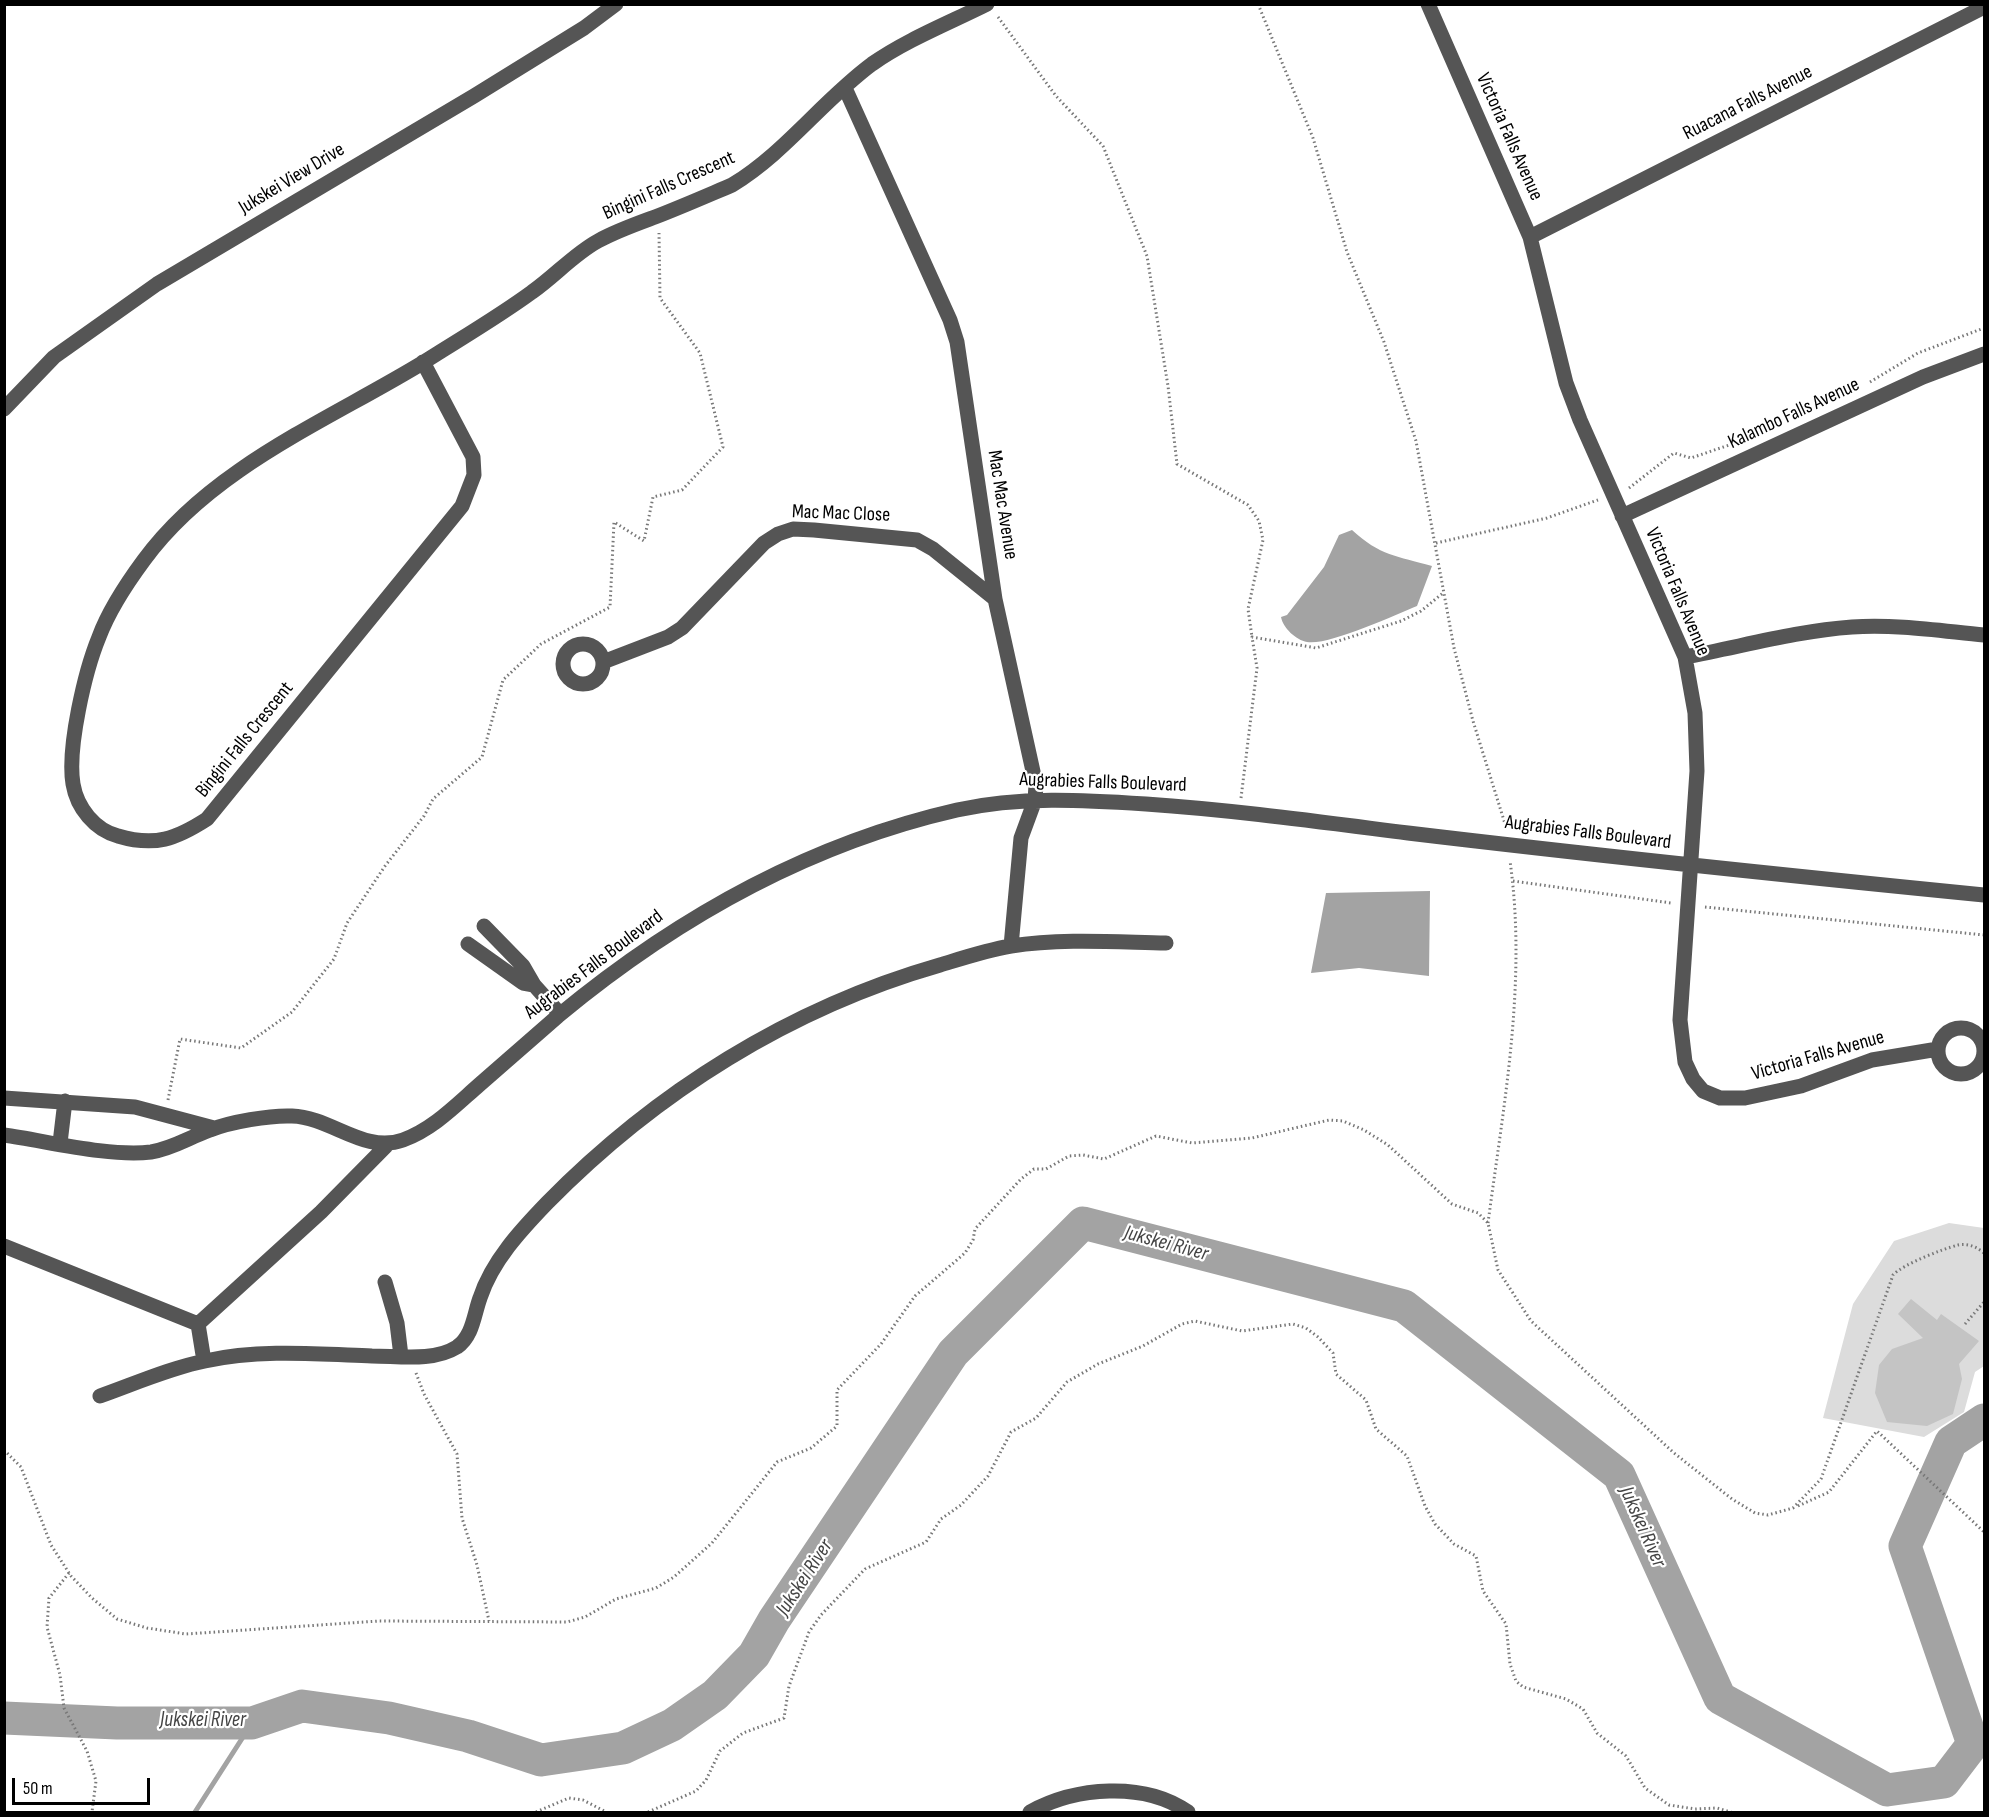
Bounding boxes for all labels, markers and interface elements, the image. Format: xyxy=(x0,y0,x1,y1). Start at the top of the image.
street label: Ruacana Falls Avenue xyxy=(1679,60,1817,146)
street label: Victoria Falls Avenue xyxy=(1470,70,1548,204)
street label: Jukskei View Drive xyxy=(235,138,349,220)
street label: Bingini Falls Crescent xyxy=(599,146,739,226)
street label: Kalambo Falls Avenue xyxy=(1724,373,1864,455)
street label: Mac Mac Avenue xyxy=(982,449,1022,561)
street label: Mac Mac Close xyxy=(791,500,891,528)
street label: Victoria Falls Avenue xyxy=(1639,524,1715,660)
street label: Bingini Falls Crescent xyxy=(191,677,299,803)
street label: Augrabies Falls Boulevard xyxy=(1019,768,1187,798)
street label: Augrabies Falls Boulevard xyxy=(1504,811,1672,855)
street label: Augrabies Falls Boulevard xyxy=(520,905,668,1025)
street label: Victoria Falls Avenue xyxy=(1749,1026,1887,1086)
water label: Jukskei River xyxy=(1121,1221,1211,1267)
water label: Jukskei River xyxy=(1613,1483,1671,1571)
water label: Jukskei River xyxy=(771,1535,839,1621)
water label: Jukskei River xyxy=(160,1708,246,1734)
scale bar xyxy=(15,1766,153,1804)
text: 50 m xyxy=(23,1778,53,1799)

